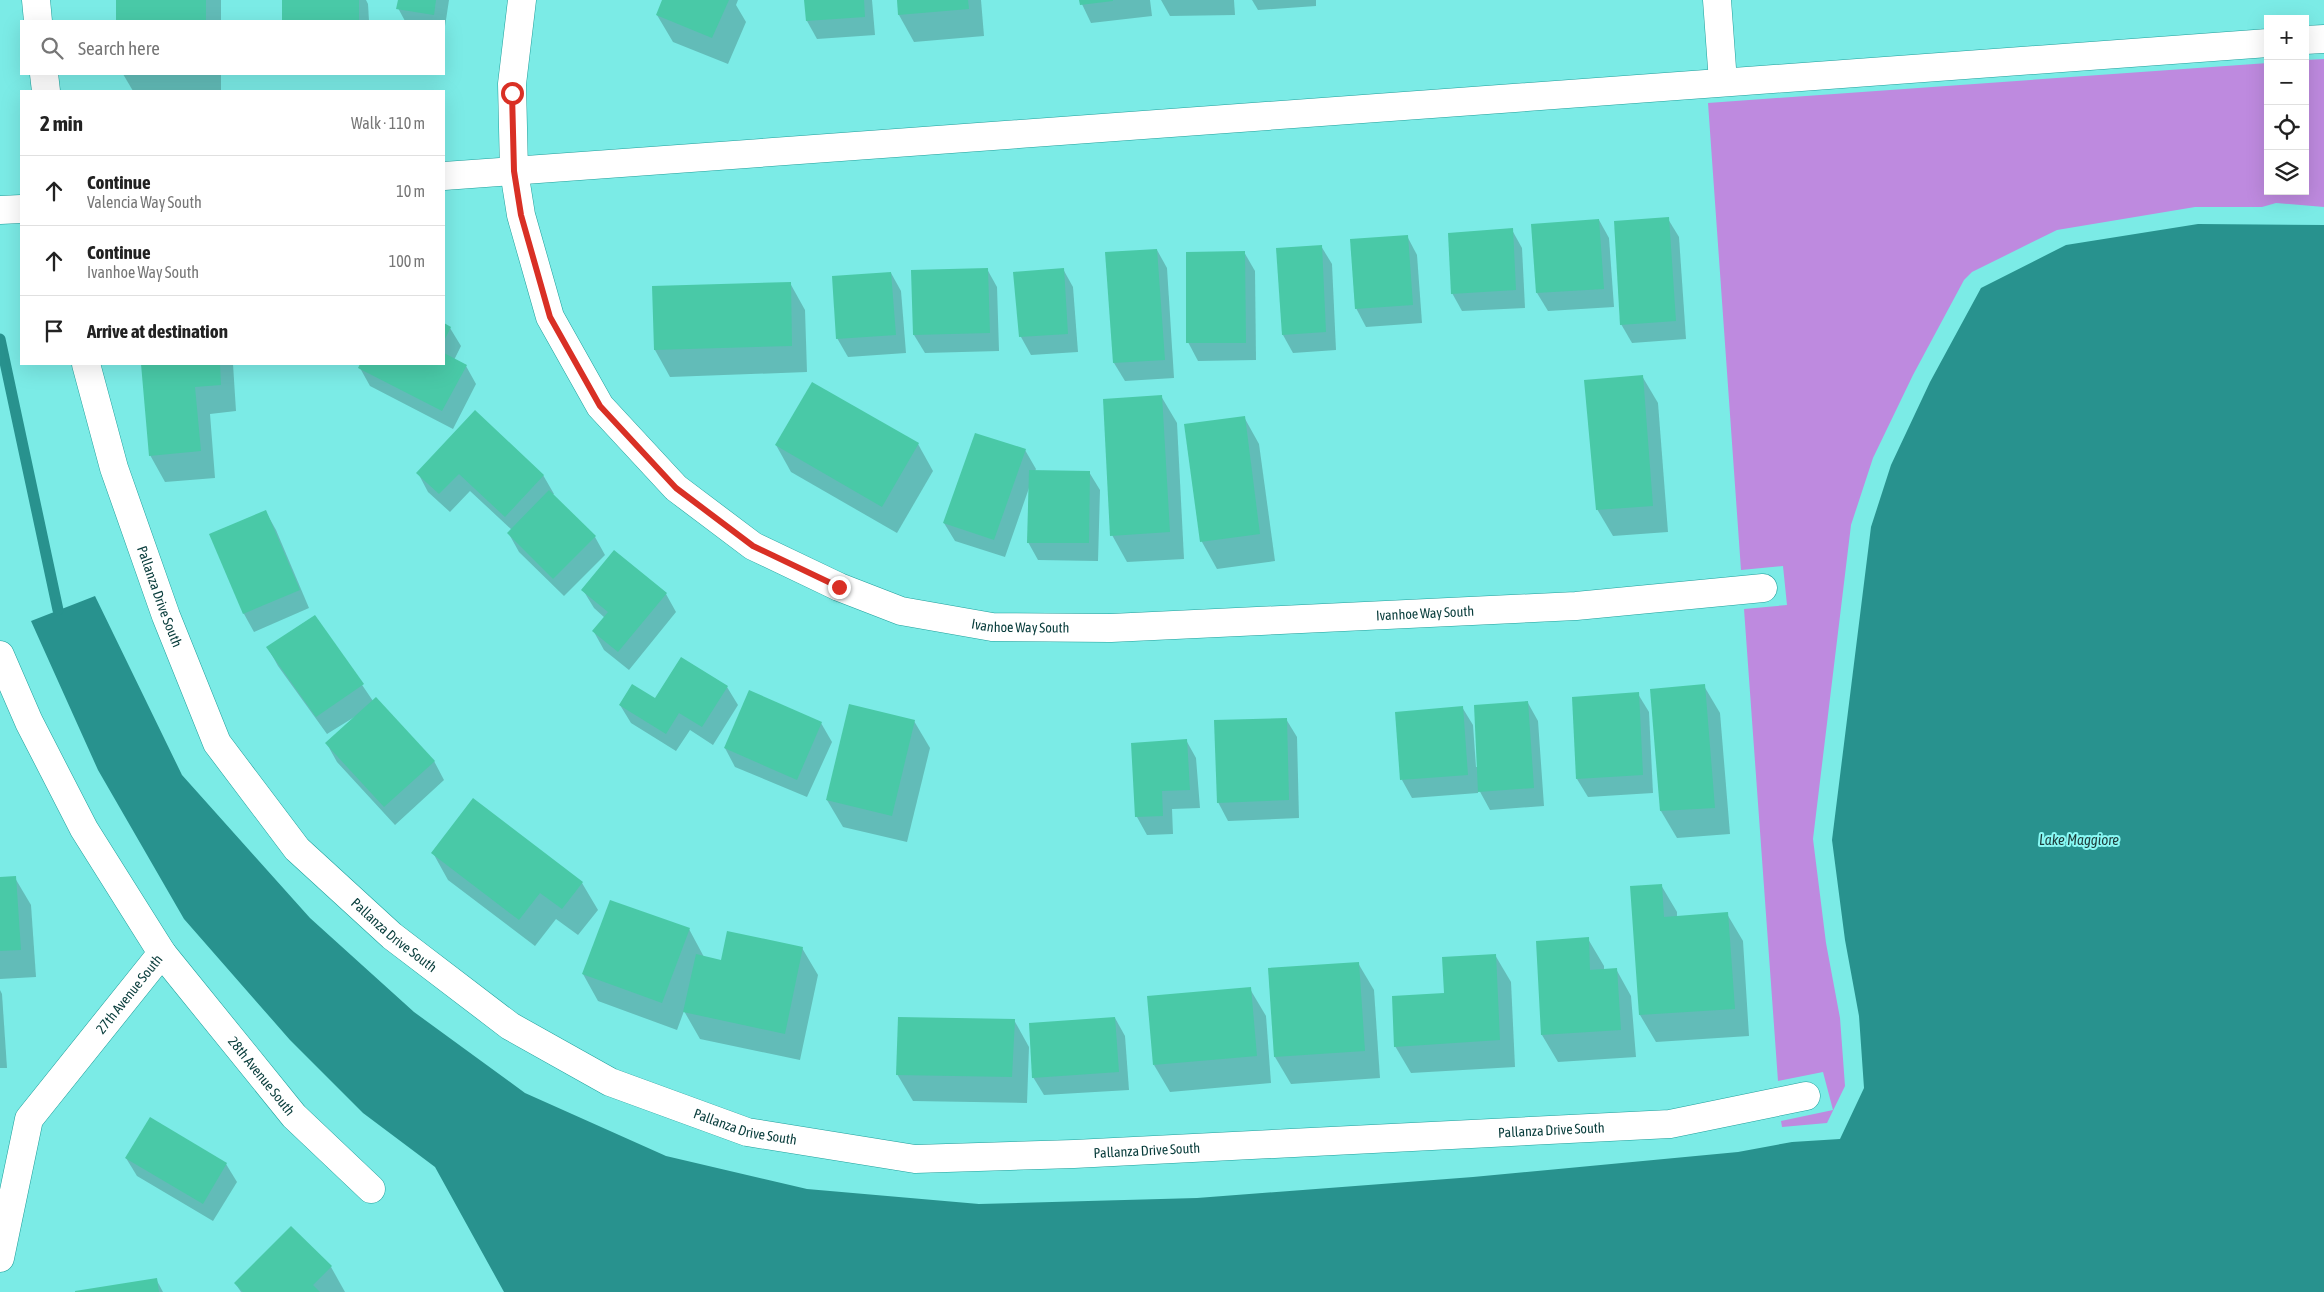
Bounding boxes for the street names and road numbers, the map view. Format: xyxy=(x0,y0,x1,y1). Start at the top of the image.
street label: Pallanza Drive South xyxy=(134,544,186,649)
street label: Ivanhoe Way South xyxy=(1376,603,1474,623)
street label: Ivanhoe Way South xyxy=(970,616,1070,636)
street label: Pallanza Drive South xyxy=(348,895,440,975)
street label: 27th Avenue South xyxy=(93,951,166,1037)
street label: 28th Avenue South xyxy=(225,1033,298,1119)
street label: Pallanza Drive South xyxy=(691,1105,798,1148)
street label: Pallanza Drive South xyxy=(1498,1119,1605,1141)
street label: Pallanza Drive South xyxy=(1093,1140,1200,1161)

